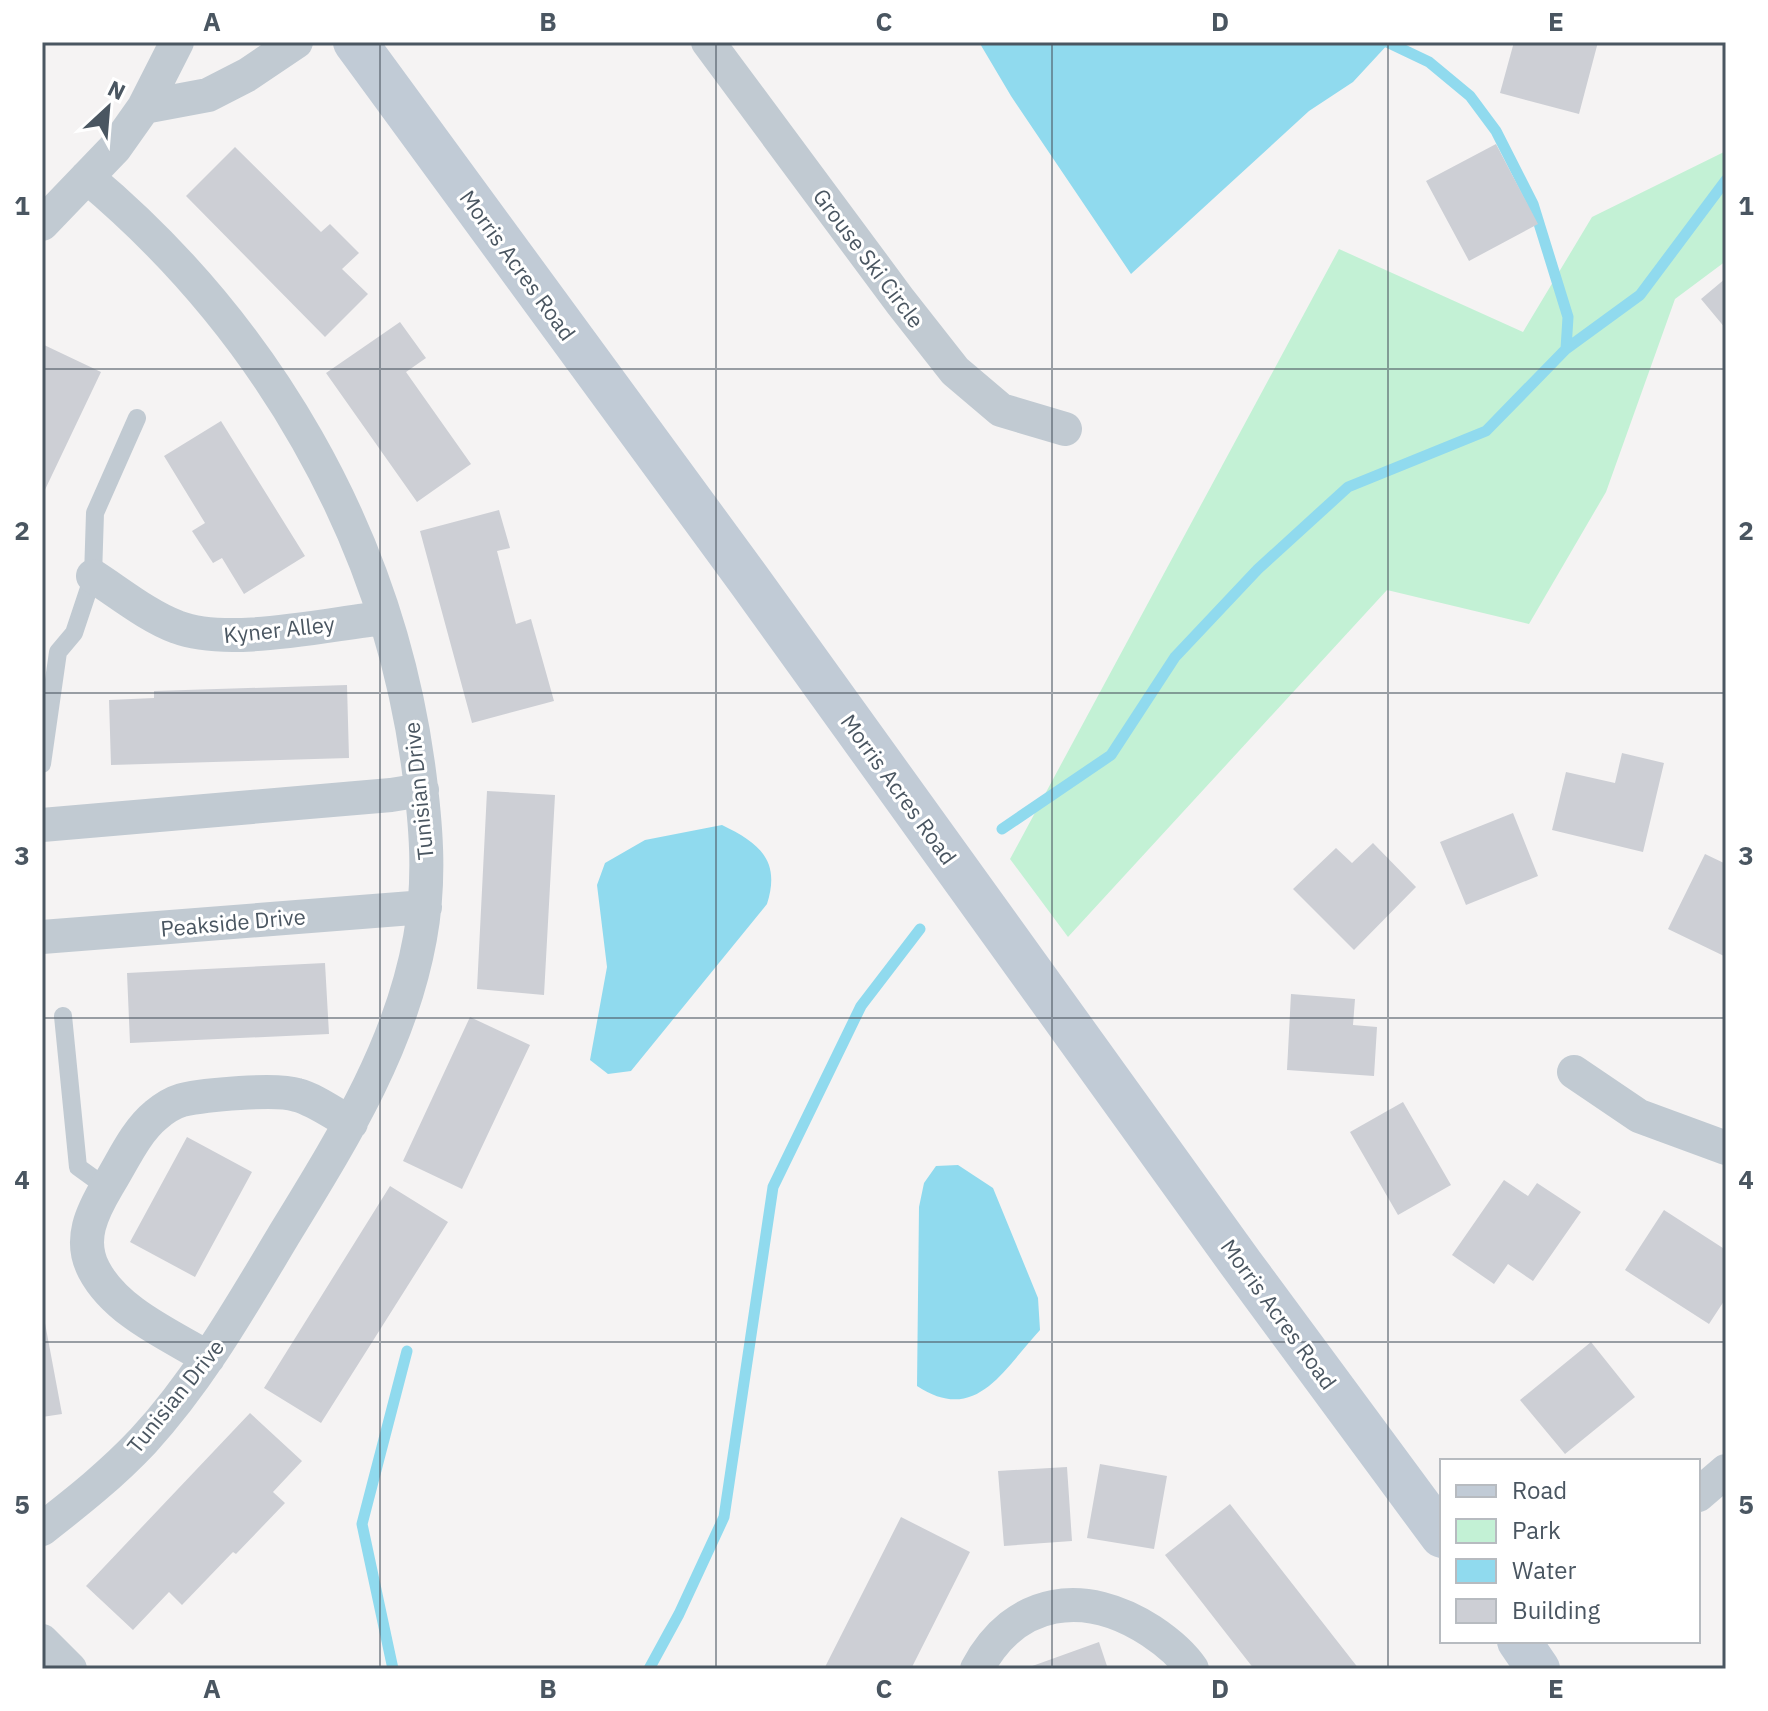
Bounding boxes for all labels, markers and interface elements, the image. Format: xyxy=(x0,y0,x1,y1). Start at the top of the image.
text: A xyxy=(203,4,221,38)
text: B xyxy=(539,4,557,38)
text: C xyxy=(876,4,893,38)
text: D xyxy=(1211,4,1229,38)
text: E xyxy=(1548,4,1564,38)
north arrow xyxy=(68,68,148,148)
text: N xyxy=(103,73,131,106)
street label: Grouse Ski Circle xyxy=(807,182,931,334)
street label: Morris Acres Road xyxy=(454,184,582,346)
text: 1 xyxy=(14,188,30,222)
text: 1 xyxy=(1738,188,1754,222)
text: 2 xyxy=(14,513,30,547)
text: 2 xyxy=(1738,513,1754,547)
street label: Kyner Alley xyxy=(222,609,336,649)
street label: Morris Acres Road xyxy=(835,708,963,870)
street label: Tunisian Drive xyxy=(396,721,440,861)
text: 3 xyxy=(14,838,30,872)
text: 3 xyxy=(1738,838,1754,872)
street label: Peakside Drive xyxy=(159,901,307,943)
text: 4 xyxy=(14,1162,30,1196)
text: 4 xyxy=(1738,1162,1754,1196)
street label: Morris Acres Road xyxy=(1215,1233,1343,1395)
street label: Tunisian Drive xyxy=(120,1333,230,1459)
legend xyxy=(1440,1459,1700,1643)
text: Road xyxy=(1512,1474,1567,1506)
text: 5 xyxy=(14,1487,30,1521)
text: 5 xyxy=(1738,1487,1754,1521)
text: Park xyxy=(1512,1514,1561,1546)
text: Water xyxy=(1512,1554,1576,1586)
text: Building xyxy=(1512,1594,1600,1626)
text: A xyxy=(203,1671,221,1705)
text: B xyxy=(539,1671,557,1705)
text: C xyxy=(876,1671,893,1705)
text: D xyxy=(1211,1671,1229,1705)
text: E xyxy=(1548,1671,1564,1705)

